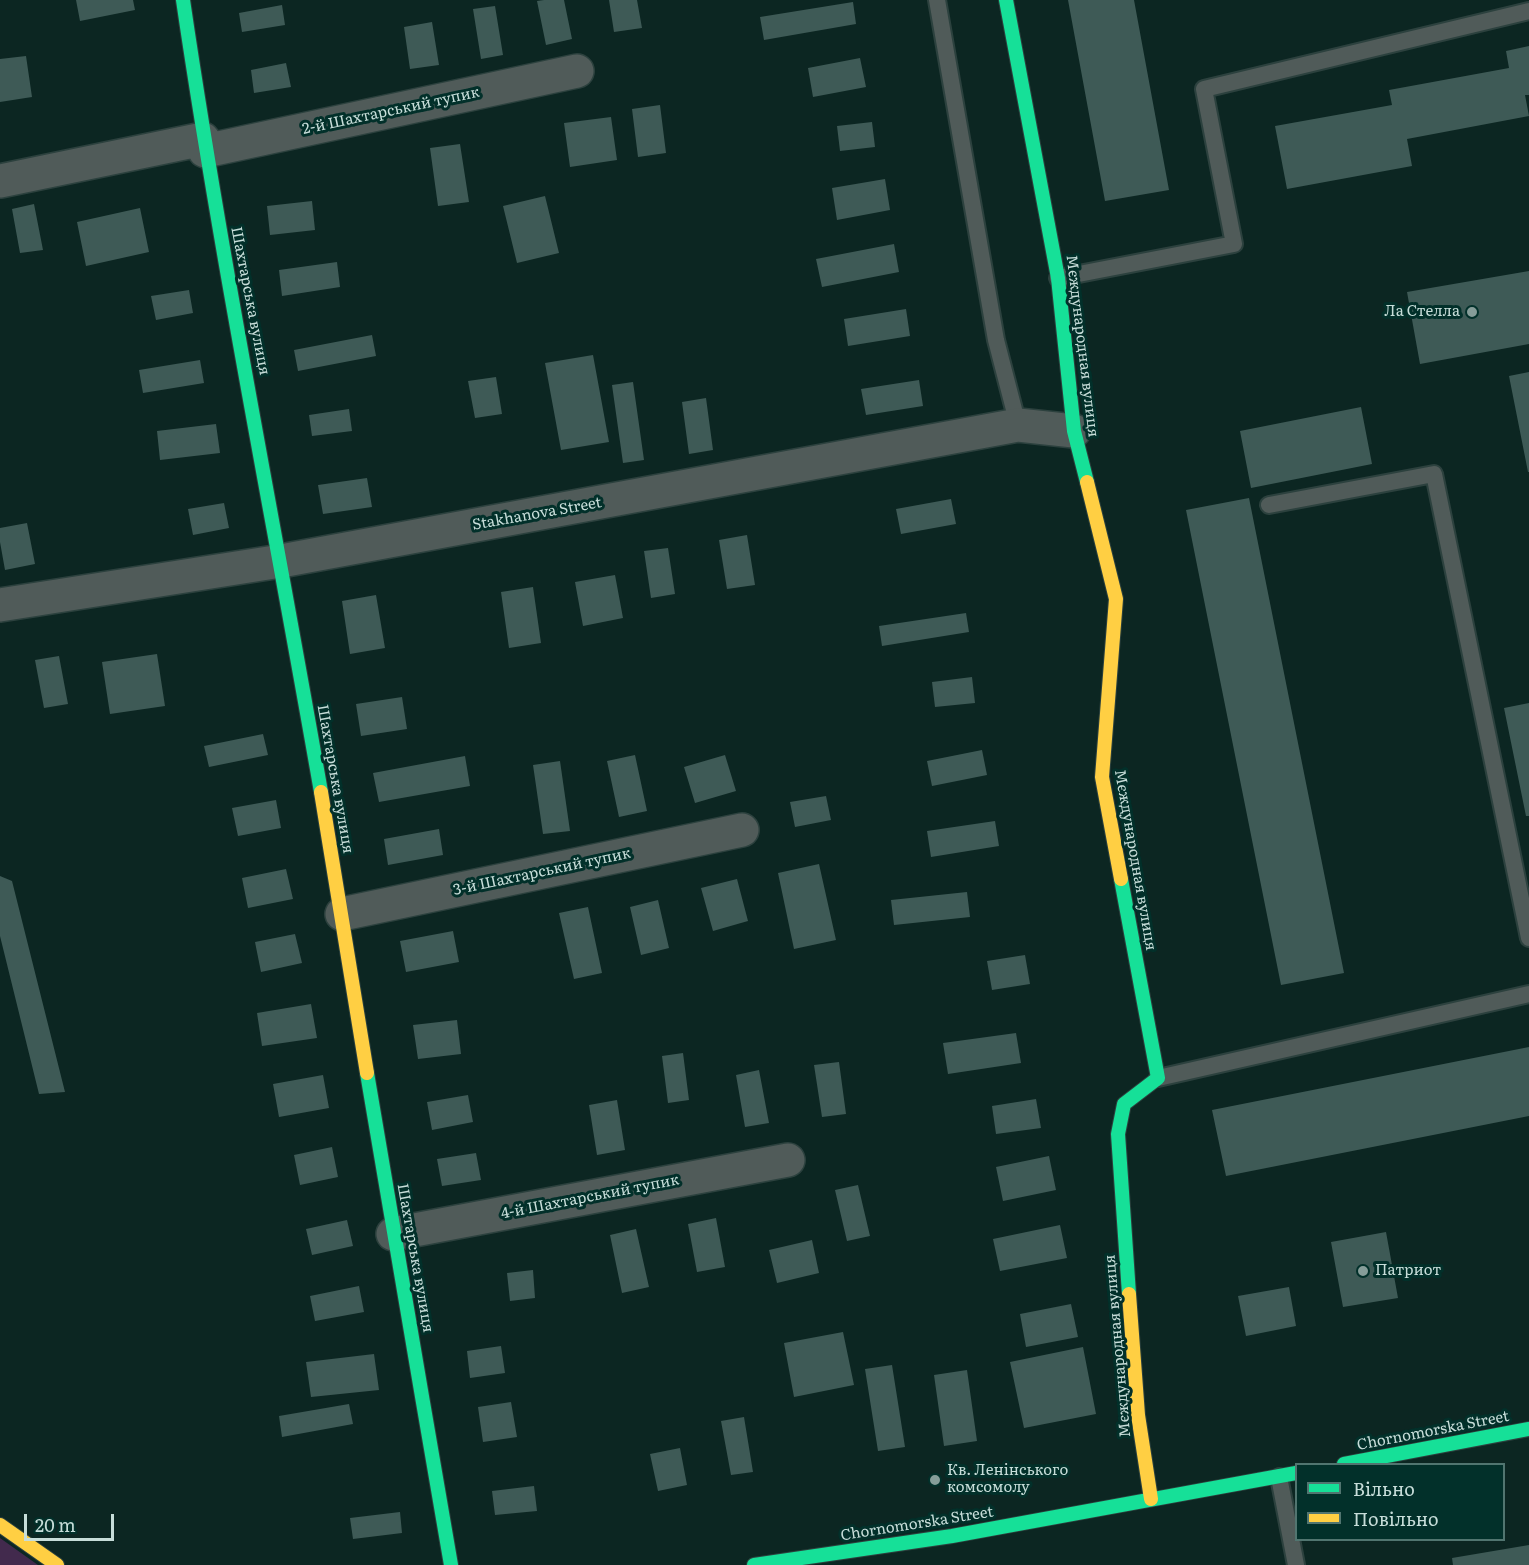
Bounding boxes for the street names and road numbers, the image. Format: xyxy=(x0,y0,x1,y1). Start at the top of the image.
street label: 2-й Шахтарський тупик xyxy=(301,83,481,139)
street label: Шахтарська вулиця xyxy=(227,225,273,377)
street label: Мєждународная вулиця xyxy=(1062,254,1102,438)
street label: Stakhanova Street xyxy=(471,494,603,534)
street label: Шахтарська вулиця xyxy=(313,703,357,855)
street label: Мєждународная вулиця xyxy=(1110,768,1160,952)
street label: 3-й Шахтарський тупик xyxy=(452,844,632,900)
street label: 4-й Шахтарський тупик xyxy=(499,1171,681,1223)
street label: Шахтарська вулиця xyxy=(393,1182,437,1334)
street label: Мєждународная вулиця xyxy=(1101,1254,1135,1438)
street label: Chornomorska Street xyxy=(1355,1407,1511,1455)
street label: Chornomorska Street xyxy=(839,1503,995,1545)

